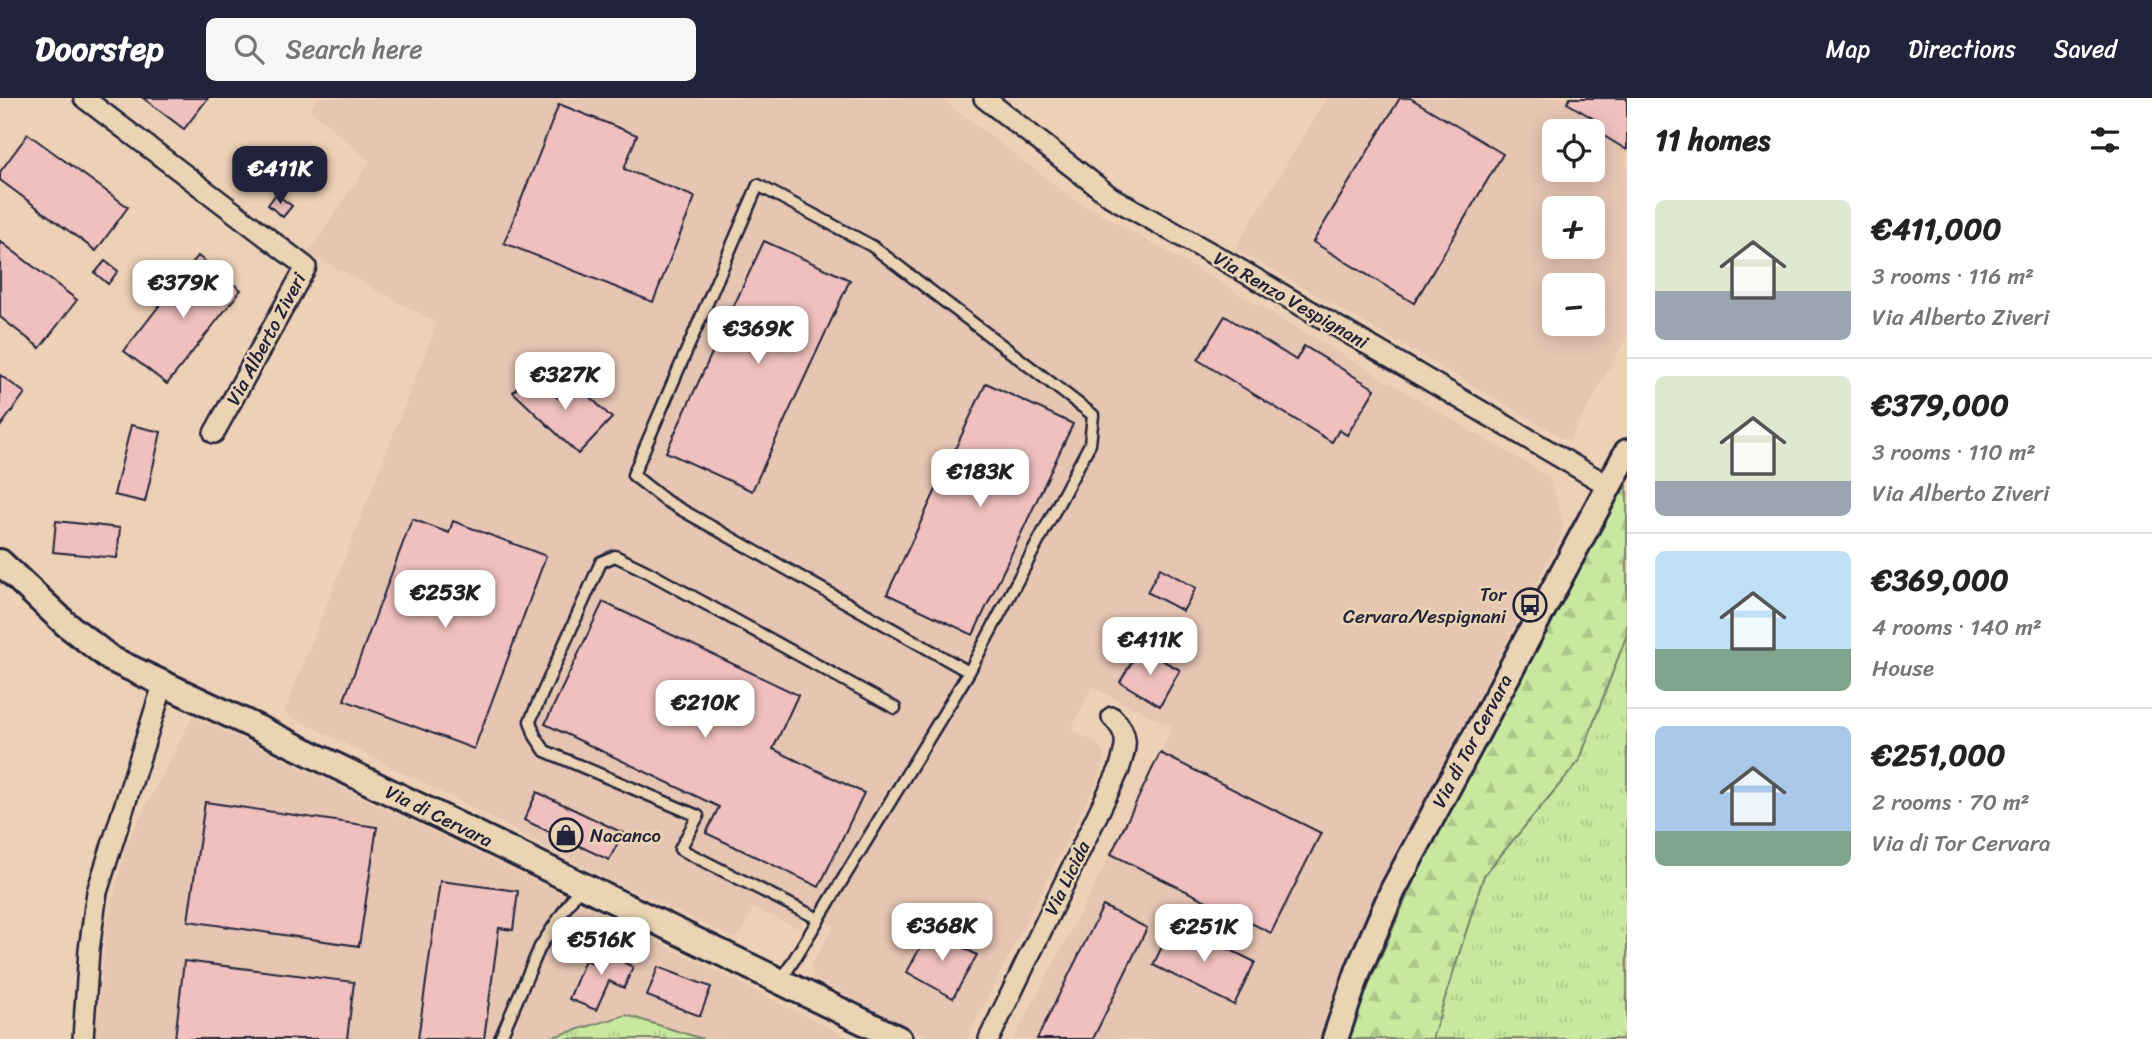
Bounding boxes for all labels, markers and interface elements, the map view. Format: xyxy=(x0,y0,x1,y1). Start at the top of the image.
search box xyxy=(206,18,696,81)
text: Doorstep xyxy=(35,20,164,78)
text: Search here xyxy=(286,26,423,72)
text: Map xyxy=(1826,28,1870,70)
text: Directions xyxy=(1908,28,2016,70)
text: Saved xyxy=(2054,28,2117,70)
icon: search xyxy=(230,30,268,68)
text: 11 homes xyxy=(1655,113,1770,167)
map controls xyxy=(1542,119,1605,336)
button: locate xyxy=(1542,119,1605,182)
icon: filters xyxy=(2086,121,2124,159)
pin: €411K xyxy=(231,146,329,206)
text: €411K xyxy=(248,148,312,189)
button: + xyxy=(1542,196,1605,259)
text: €411,000 xyxy=(1872,202,2001,256)
icon: home xyxy=(1711,228,1795,312)
street label: Via Renzo Vespignani xyxy=(1207,242,1376,358)
text: 3 rooms · 116 m² xyxy=(1872,256,2034,297)
pin: €379K xyxy=(134,260,232,320)
text: €379K xyxy=(148,262,218,303)
street label: Via Alberto Ziveri xyxy=(217,266,315,411)
button: − xyxy=(1542,273,1605,336)
text: Via Alberto Ziveri xyxy=(1872,297,2049,338)
pin: €369K xyxy=(709,306,807,366)
text: €369K xyxy=(723,308,793,349)
pin: €327K xyxy=(516,352,614,412)
text: €327K xyxy=(531,354,599,395)
text: €379,000 xyxy=(1872,378,2009,432)
icon: home xyxy=(1711,404,1795,488)
text: 3 rooms · 110 m² xyxy=(1872,432,2036,473)
pin: €183K xyxy=(931,450,1029,509)
text: €183K xyxy=(947,451,1013,492)
text: Via Alberto Ziveri xyxy=(1872,473,2049,514)
text: €369,000 xyxy=(1872,553,2009,607)
pin: €253K xyxy=(396,570,494,630)
text: €253K xyxy=(410,572,480,613)
place label: Tor Cervara/Vespignani xyxy=(1343,578,1507,633)
icon: home xyxy=(1711,579,1795,663)
bus stop icon: Tor Cervara/Vespignani xyxy=(1511,586,1549,624)
text: 4 rooms · 140 m² xyxy=(1872,607,2042,648)
pin: €411K xyxy=(1101,618,1199,677)
text: €411K xyxy=(1118,619,1182,660)
text: House xyxy=(1872,648,1934,689)
street label: Via di Tor Cervara xyxy=(1423,668,1521,814)
pin: €210K xyxy=(656,680,754,740)
text: €210K xyxy=(672,682,738,723)
text: €251,000 xyxy=(1872,728,2005,782)
icon: home xyxy=(1711,754,1795,838)
street label: Via di Cervara xyxy=(379,776,499,857)
text: 2 rooms · 70 m² xyxy=(1872,782,2030,823)
shop icon: Nacanco xyxy=(547,816,585,854)
place label: Nacanco xyxy=(590,819,661,852)
text: Via di Tor Cervara xyxy=(1872,823,2051,864)
street label: Via Licida xyxy=(1035,835,1099,921)
pin: €368K xyxy=(893,904,991,963)
pin: €251K xyxy=(1155,904,1253,964)
text: €368K xyxy=(908,905,976,946)
text: €251K xyxy=(1171,906,1237,947)
pin: €516K xyxy=(552,918,650,977)
text: €516K xyxy=(568,919,634,960)

